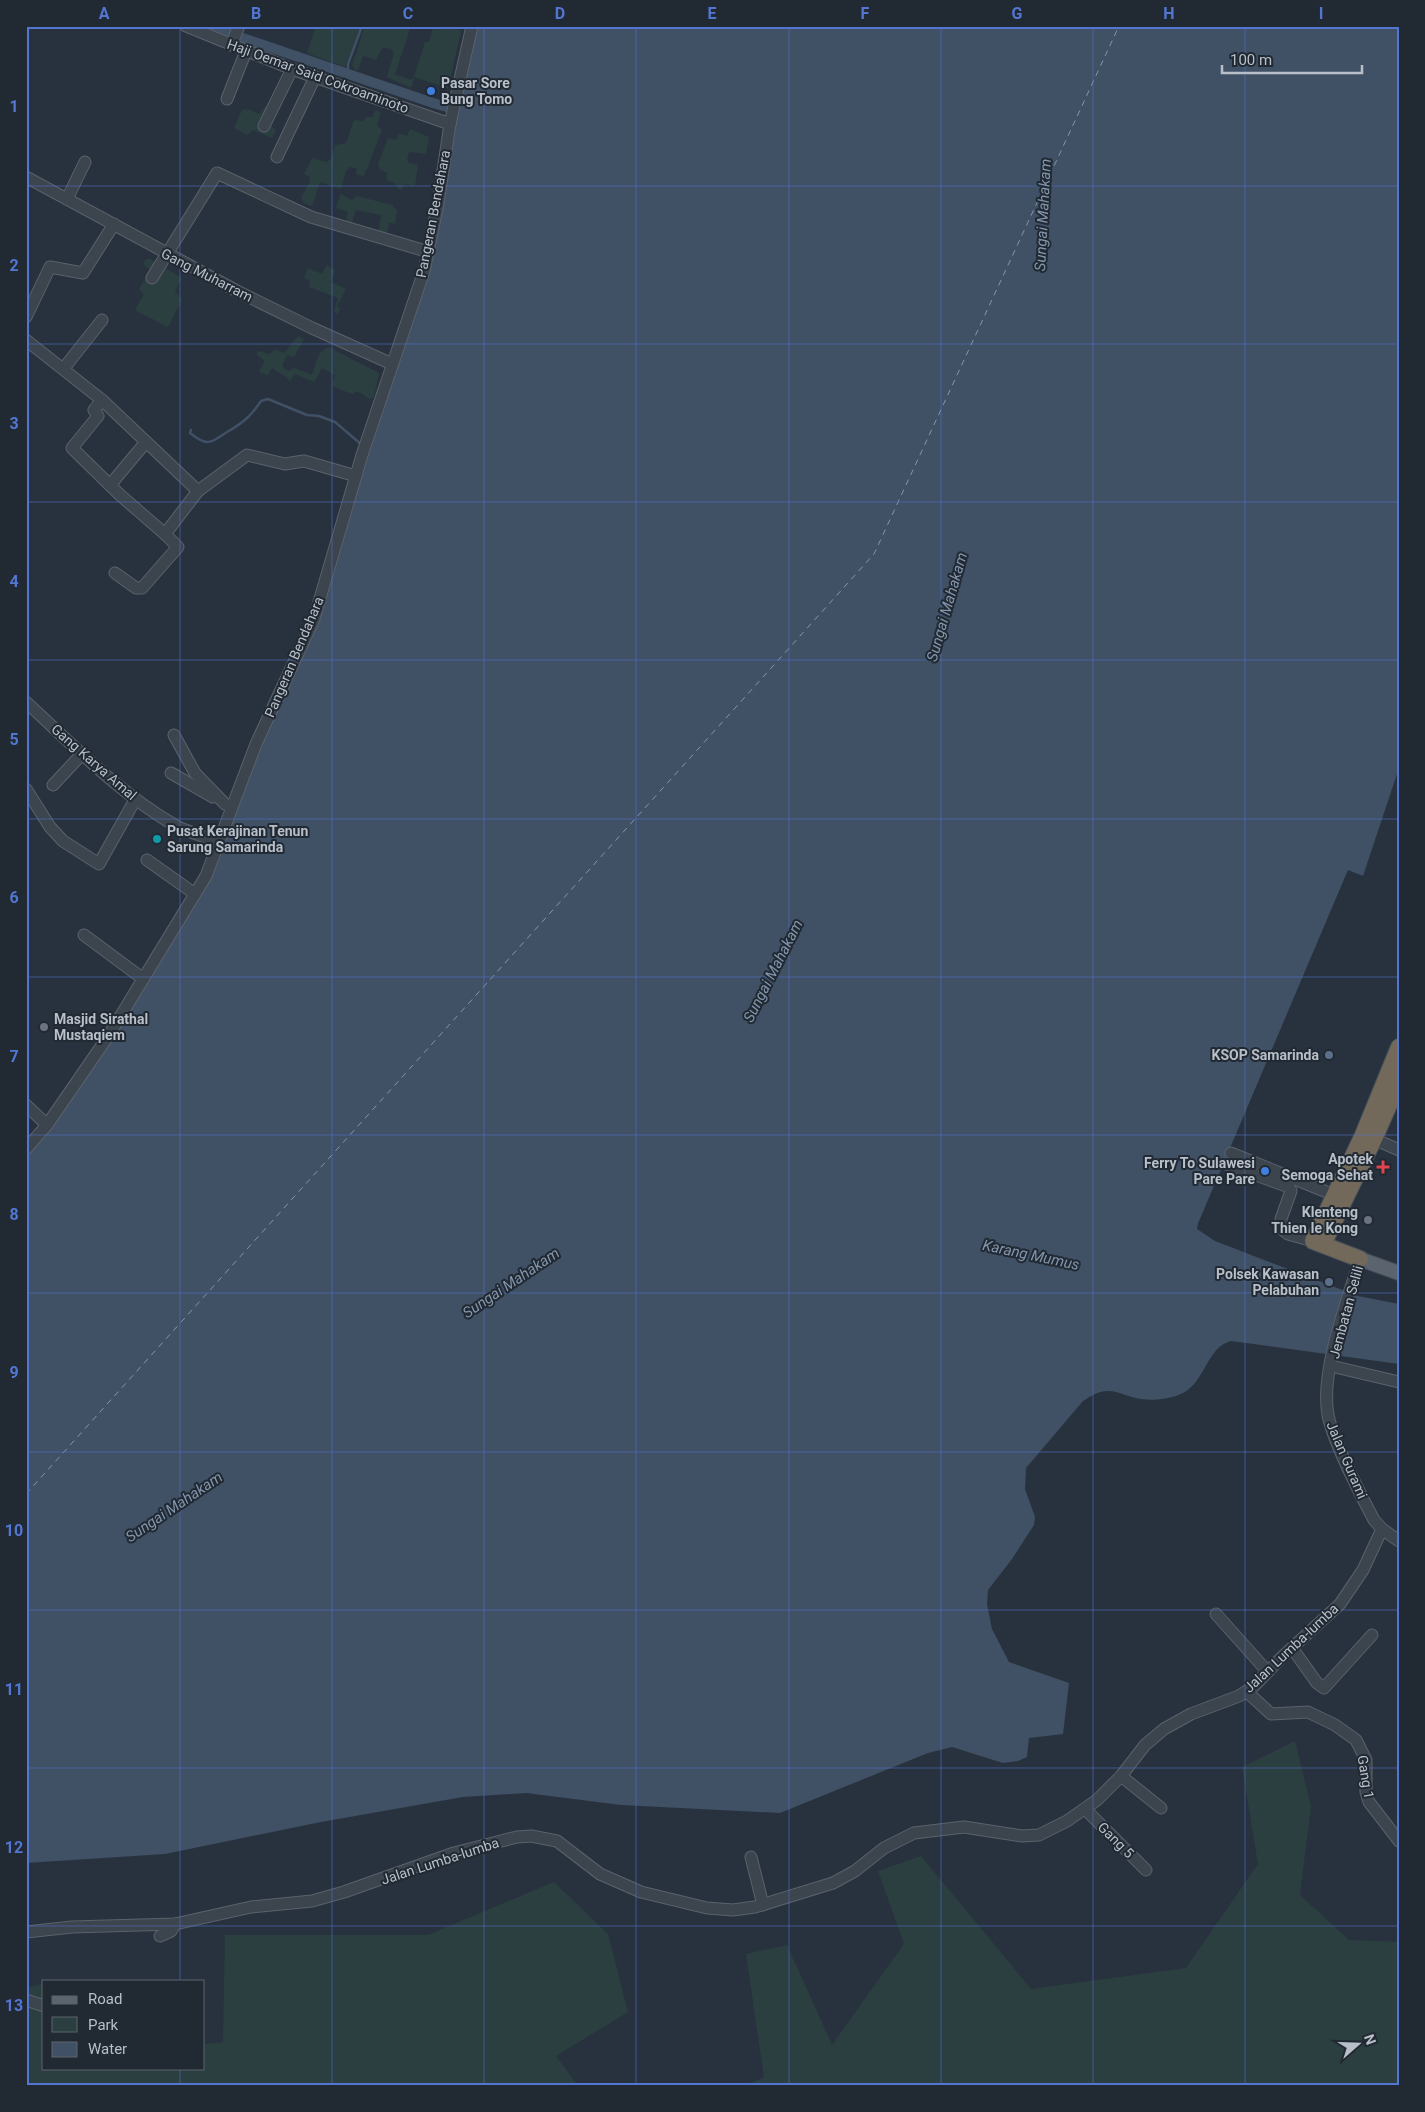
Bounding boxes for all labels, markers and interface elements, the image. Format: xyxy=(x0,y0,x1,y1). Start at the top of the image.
text: A xyxy=(99,4,110,23)
text: B xyxy=(251,4,261,23)
text: C xyxy=(403,4,413,23)
text: D xyxy=(555,4,565,23)
text: E xyxy=(708,4,717,23)
text: F xyxy=(861,4,870,23)
text: G xyxy=(1012,4,1023,23)
text: H xyxy=(1163,4,1175,23)
text: I xyxy=(1319,4,1323,23)
street label: Haji Oemar Said Cokroaminoto xyxy=(225,36,411,116)
scale bar xyxy=(1222,42,1362,74)
text: 100 m xyxy=(1230,51,1272,69)
place label: Pasar Sore Bung Tomo xyxy=(441,75,512,107)
marker: Pasar Sore Bung Tomo xyxy=(425,85,437,97)
text: 1 xyxy=(9,97,19,116)
street label: Pangeran Bendahara xyxy=(413,149,453,279)
water label: Sungai Mahakam xyxy=(1031,158,1055,272)
street label: Gang Muharram xyxy=(159,245,255,305)
text: 2 xyxy=(9,256,19,275)
text: 3 xyxy=(9,414,19,433)
water label: Sungai Mahakam xyxy=(923,550,971,664)
text: 4 xyxy=(9,572,19,591)
street label: Pangeran Bendahara xyxy=(261,594,327,720)
street label: Gang Karya Amal xyxy=(48,721,140,803)
text: 5 xyxy=(9,730,19,749)
place label: Pusat Kerajinan Tenun Sarung Samarinda xyxy=(167,823,308,855)
marker: Pusat Kerajinan Tenun Sarung Samarinda xyxy=(151,833,163,845)
text: 6 xyxy=(9,888,19,907)
water label: Sungai Mahakam xyxy=(739,917,807,1025)
place label: Masjid Sirathal Mustaqiem xyxy=(54,1011,148,1043)
marker: Masjid Sirathal Mustaqiem xyxy=(38,1021,50,1033)
text: 7 xyxy=(9,1047,19,1066)
place label: KSOP Samarinda xyxy=(1212,1047,1320,1063)
marker: KSOP Samarinda xyxy=(1323,1049,1335,1061)
place label: Apotek Semoga Sehat xyxy=(1282,1151,1374,1183)
place label: Ferry To Sulawesi Pare Pare xyxy=(1144,1155,1255,1187)
marker: Apotek Semoga Sehat xyxy=(1377,1161,1389,1173)
marker: Ferry To Sulawesi Pare Pare xyxy=(1259,1165,1271,1177)
place label: Klenteng Thien Ie Kong xyxy=(1271,1204,1358,1236)
text: 8 xyxy=(9,1205,19,1224)
marker: Klenteng Thien Ie Kong xyxy=(1362,1214,1374,1226)
water label: Karang Mumus xyxy=(981,1236,1081,1274)
water label: Sungai Mahakam xyxy=(459,1244,563,1322)
street label: Jembatan Selili xyxy=(1326,1264,1366,1360)
place label: Polsek Kawasan Pelabuhan xyxy=(1216,1266,1319,1298)
marker: Polsek Kawasan Pelabuhan xyxy=(1323,1276,1335,1288)
text: 9 xyxy=(9,1363,19,1382)
street label: Jalan Gurami xyxy=(1323,1419,1371,1501)
water label: Sungai Mahakam xyxy=(122,1468,226,1546)
text: 10 xyxy=(5,1521,23,1540)
street label: Jalan Lumba-lumba xyxy=(1241,1600,1341,1696)
text: 11 xyxy=(5,1680,23,1699)
street label: Gang 1 xyxy=(1355,1754,1377,1800)
street label: Gang 5 xyxy=(1095,1819,1137,1861)
street label: Jalan Lumba-lumba xyxy=(379,1834,501,1888)
text: 12 xyxy=(5,1838,23,1857)
legend xyxy=(42,1980,205,2070)
text: Road xyxy=(88,1990,122,2008)
text: 13 xyxy=(5,1996,23,2015)
text: Park xyxy=(88,2016,119,2034)
north arrow xyxy=(1332,2020,1382,2070)
text: N xyxy=(1361,2032,1379,2047)
text: Water xyxy=(88,2040,127,2058)

